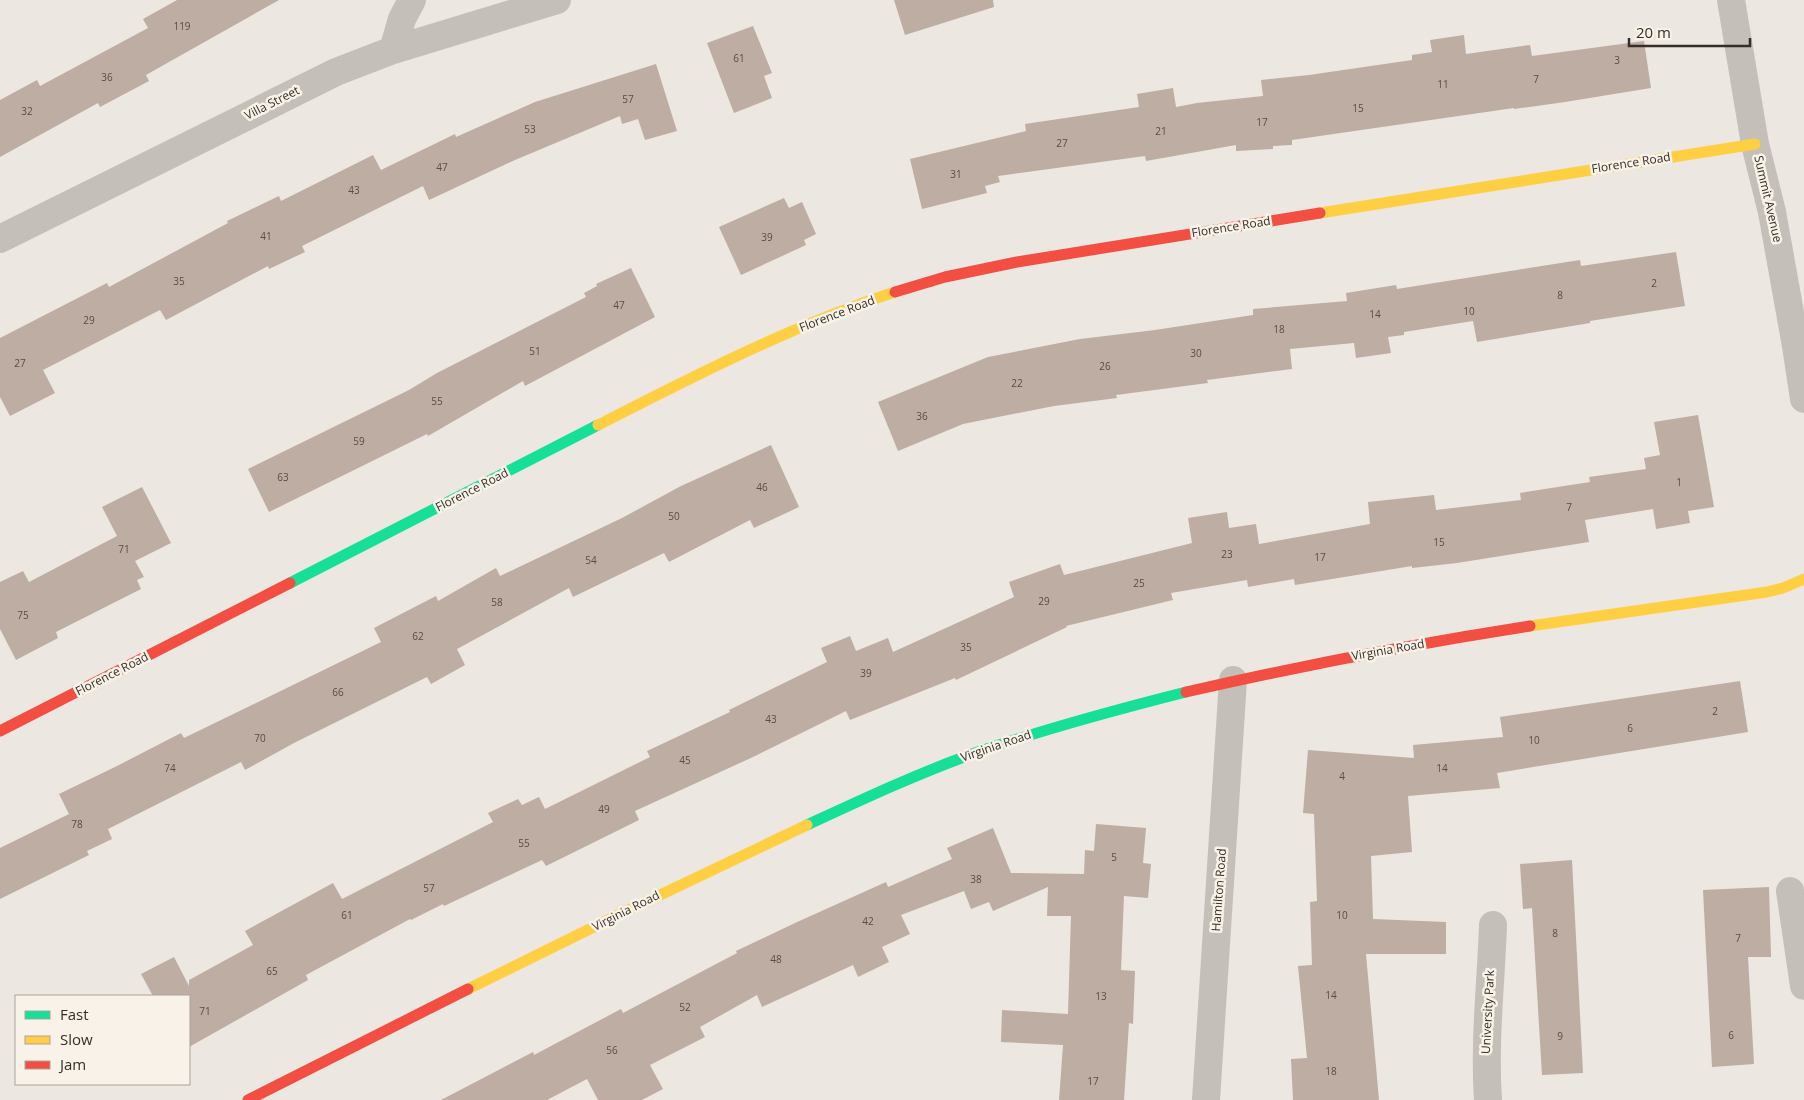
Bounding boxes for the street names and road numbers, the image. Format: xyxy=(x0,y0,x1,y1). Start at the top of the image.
street label: Villa Street xyxy=(241,81,302,124)
street label: Florence Road xyxy=(1590,148,1672,177)
street label: Summit Avenue xyxy=(1750,154,1787,244)
street label: Florence Road xyxy=(1190,212,1272,241)
street label: Florence Road xyxy=(797,291,877,336)
street label: Florence Road xyxy=(432,464,511,515)
street label: Virginia Road xyxy=(1350,635,1426,664)
street label: Florence Road xyxy=(72,648,151,699)
street label: Virginia Road xyxy=(958,726,1033,766)
street label: Hamilton Road xyxy=(1207,848,1230,932)
street label: Virginia Road xyxy=(589,886,662,935)
street label: University Park xyxy=(1477,969,1498,1054)

